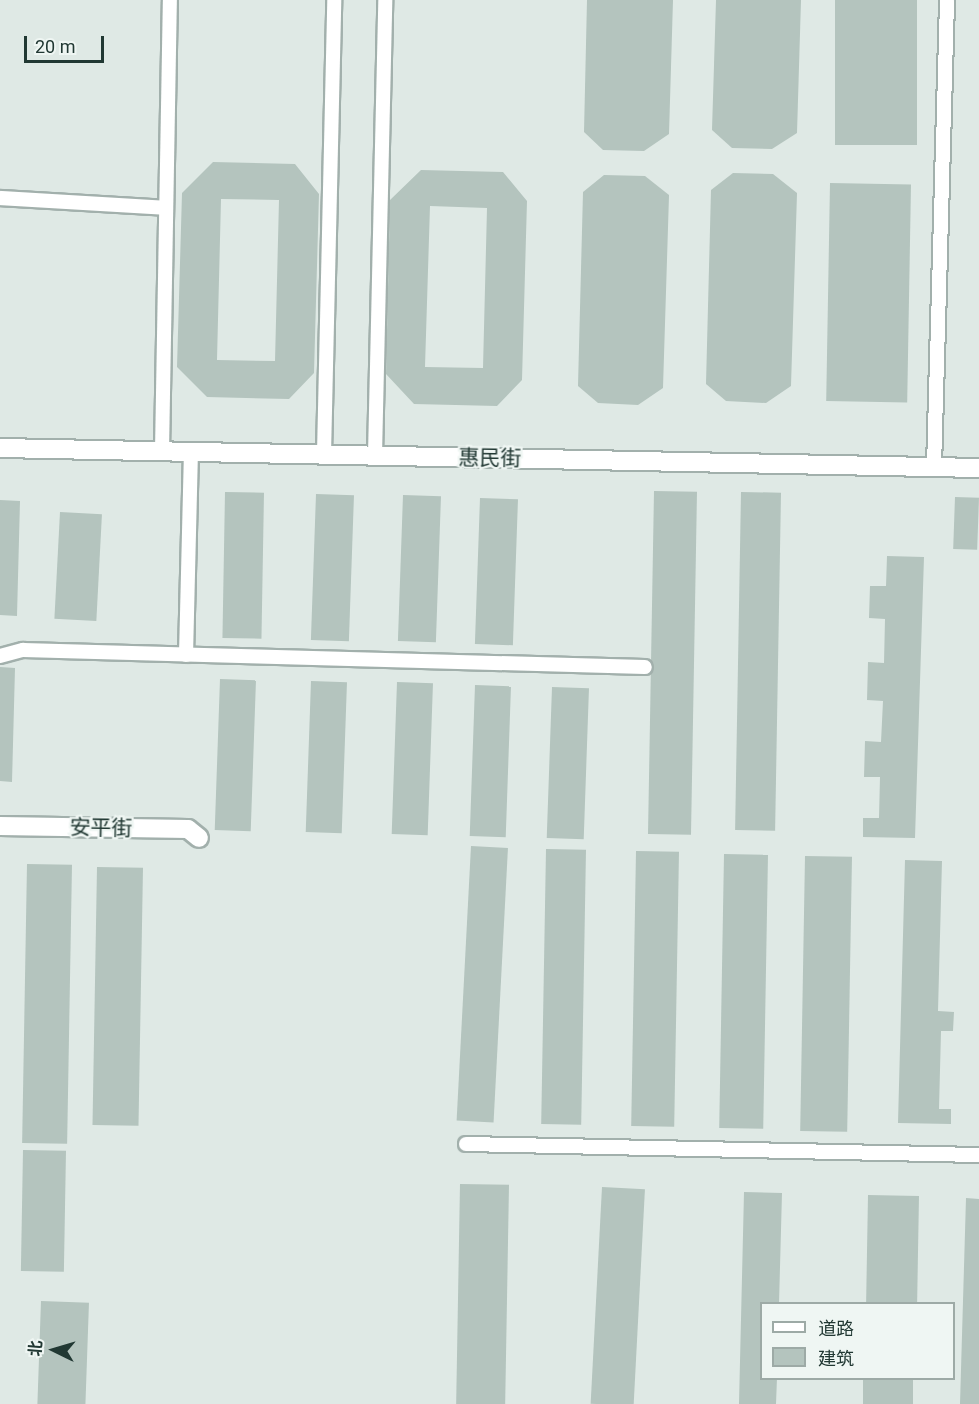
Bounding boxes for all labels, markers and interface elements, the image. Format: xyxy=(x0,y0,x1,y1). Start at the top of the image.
scale bar xyxy=(27,24,106,62)
text: 20 m xyxy=(35,36,75,57)
street label: 惠民街 xyxy=(458,445,522,471)
street label: 安平街 xyxy=(69,815,133,841)
legend xyxy=(760,1302,955,1380)
text: 道路 xyxy=(818,1318,854,1339)
north arrow xyxy=(24,1320,84,1380)
text: 北 xyxy=(25,1340,46,1357)
text: 建筑 xyxy=(818,1348,854,1369)

